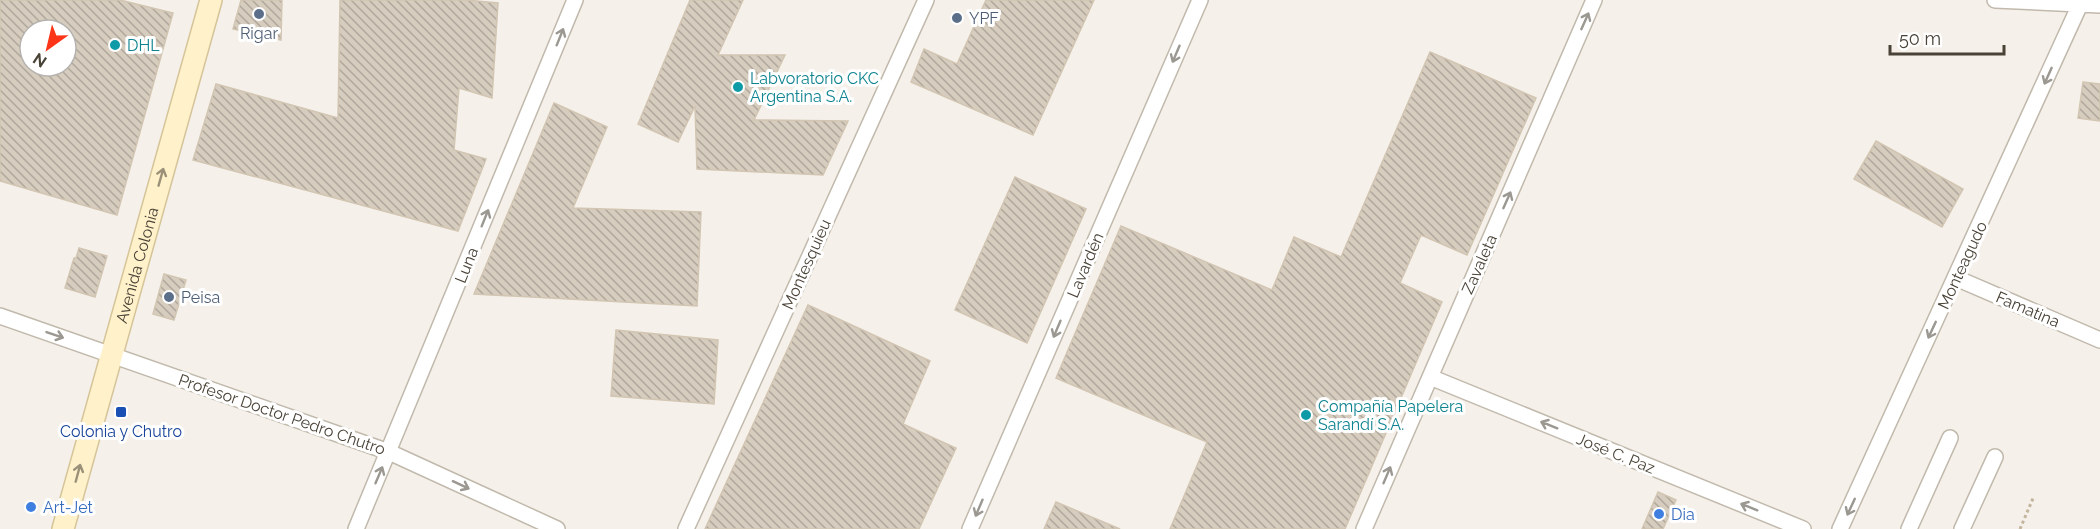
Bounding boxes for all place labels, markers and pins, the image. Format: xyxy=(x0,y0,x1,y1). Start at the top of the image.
marker: Rigar xyxy=(252,7,266,21)
place label: YPF xyxy=(969,9,999,28)
marker: YPF xyxy=(950,11,964,25)
place label: Rigar xyxy=(240,24,278,43)
place label: DHL xyxy=(127,36,160,55)
marker: DHL xyxy=(108,38,122,52)
place label: Labvoratorio CKC Argentina S.A. xyxy=(750,69,879,106)
marker: Labvoratorio CKC Argentina S.A. xyxy=(731,80,745,94)
place label: Peisa xyxy=(181,288,220,307)
marker: Peisa xyxy=(162,290,176,304)
place label: Compañía Papelera Sarandí S.A. xyxy=(1318,397,1463,434)
marker: Colonia y Chutro xyxy=(114,405,128,419)
marker: Compañía Papelera Sarandí S.A. xyxy=(1299,408,1313,422)
place label: Colonia y Chutro xyxy=(60,422,182,441)
place label: Art-Jet xyxy=(43,498,93,517)
marker: Art-Jet xyxy=(24,500,38,514)
place label: Dia xyxy=(1671,505,1695,524)
marker: Dia xyxy=(1652,507,1666,521)

